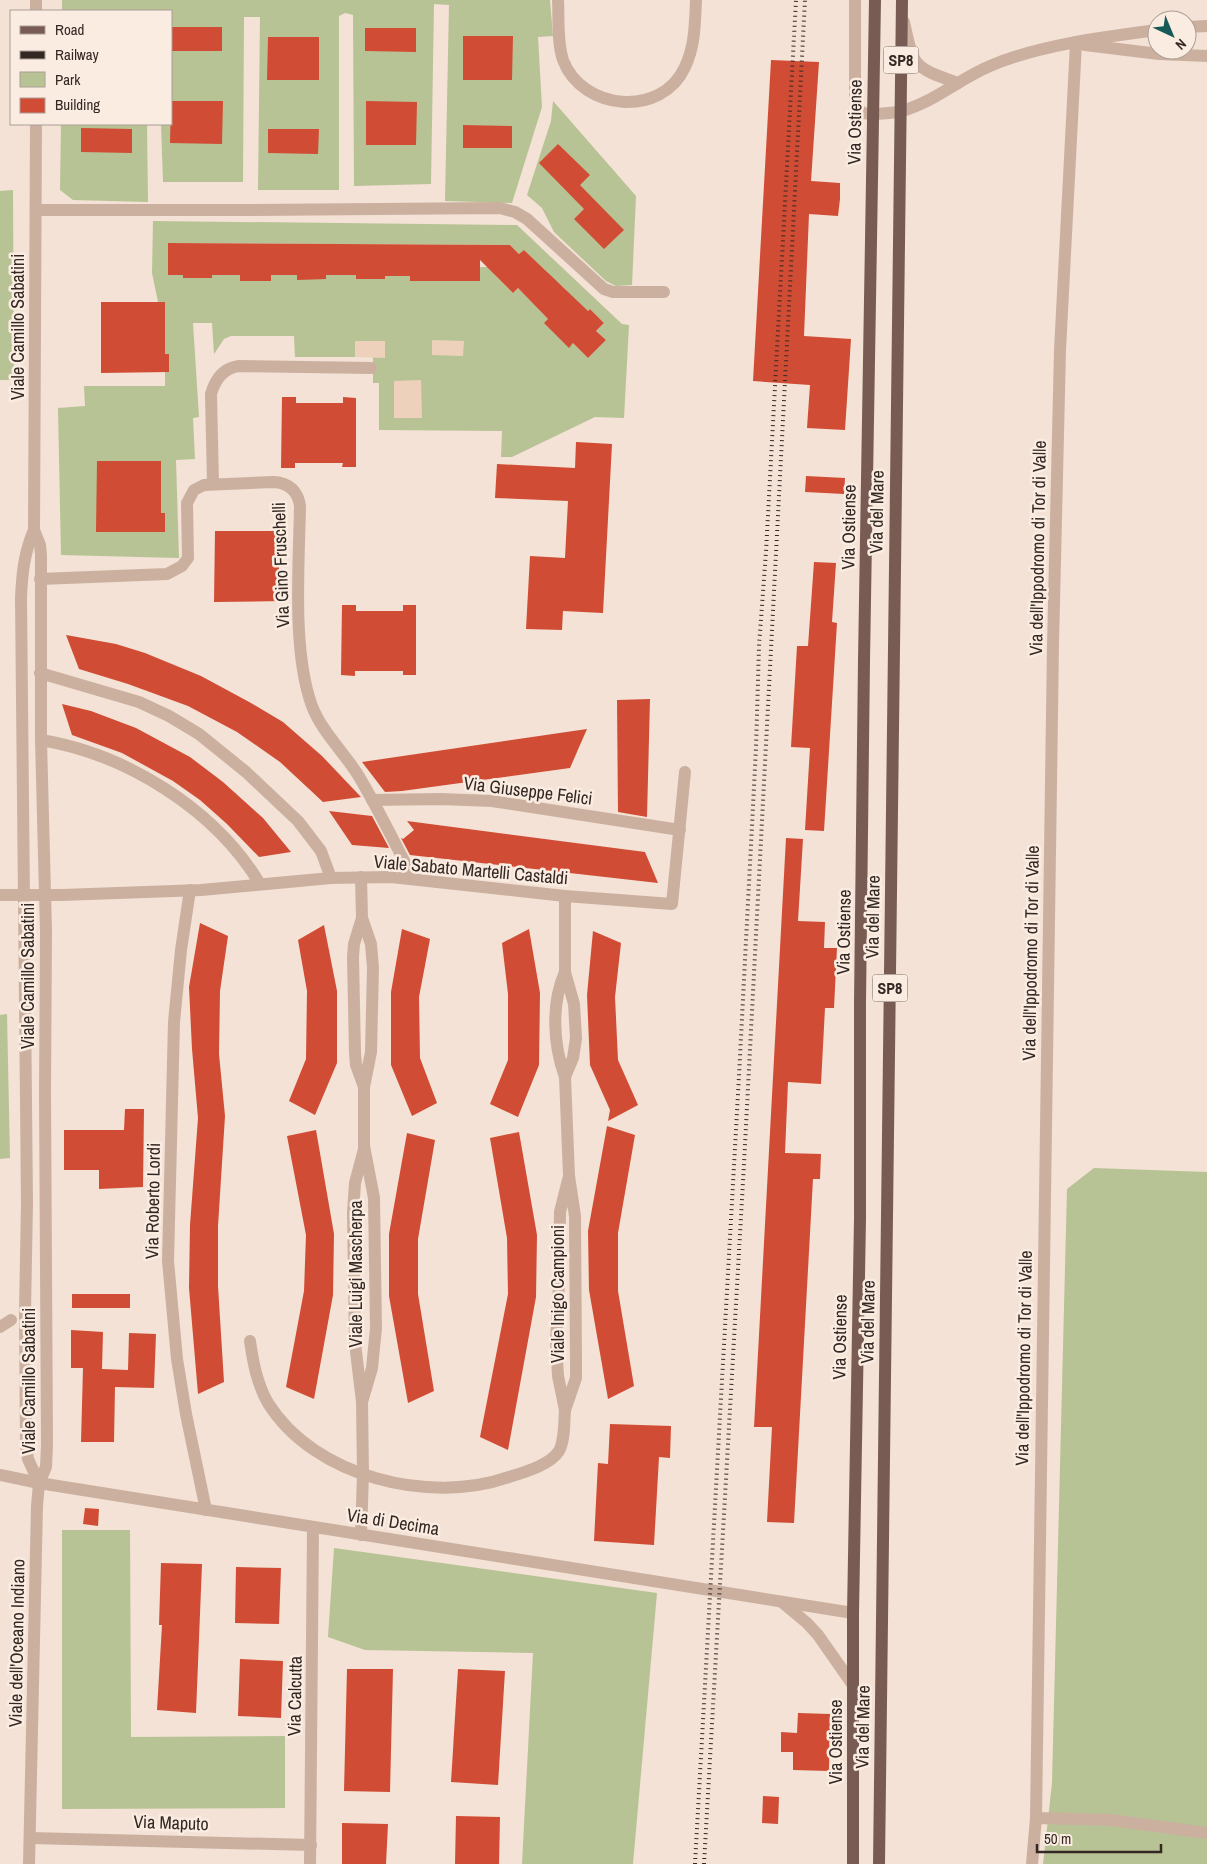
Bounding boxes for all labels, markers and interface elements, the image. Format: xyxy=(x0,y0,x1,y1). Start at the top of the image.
legend xyxy=(10,10,172,125)
north arrow xyxy=(1147,10,1197,60)
text: Road xyxy=(55,19,84,40)
text: N xyxy=(1172,35,1190,54)
text: Railway xyxy=(55,44,100,65)
road number: SP8 xyxy=(884,46,918,74)
text: Park xyxy=(55,69,81,90)
street label: Via Ostiense xyxy=(841,79,868,165)
text: Building xyxy=(55,94,100,115)
street label: Viale Camillo Sabatini xyxy=(5,254,30,400)
street label: Via dell'Ippodromo di Tor di Valle xyxy=(1023,440,1052,656)
street label: Via del Mare xyxy=(863,470,890,554)
street label: Via Ostiense xyxy=(835,484,862,570)
street label: Via Gino Fruschelli xyxy=(266,502,295,628)
street label: Via Giuseppe Felici xyxy=(462,770,594,811)
street label: Via dell'Ippodromo di Tor di Valle xyxy=(1016,845,1045,1061)
street label: Viale Sabato Martelli Castaldi xyxy=(373,849,569,890)
street label: Via del Mare xyxy=(859,875,886,959)
street label: Via Ostiense xyxy=(830,889,857,975)
street label: Viale Camillo Sabatini xyxy=(15,903,40,1049)
road number: SP8 xyxy=(872,974,908,1001)
street label: Via Roberto Lordi xyxy=(139,1143,166,1259)
street label: Viale Luigi Mascherpa xyxy=(343,1200,368,1348)
street label: Viale Inigo Campioni xyxy=(545,1225,570,1363)
street label: Via dell'Ippodromo di Tor di Valle xyxy=(1009,1250,1038,1466)
street label: Via del Mare xyxy=(854,1280,881,1364)
street label: Via Ostiense xyxy=(826,1294,853,1380)
street label: Viale Camillo Sabatini xyxy=(16,1308,41,1454)
street label: Via di Decima xyxy=(345,1502,441,1541)
street label: Viale dell'Oceano Indiano xyxy=(3,1559,30,1727)
street label: Via Calcutta xyxy=(281,1656,308,1736)
street label: Via del Mare xyxy=(849,1685,876,1769)
street label: Via Ostiense xyxy=(823,1699,848,1785)
street label: Via Maputo xyxy=(133,1809,209,1836)
scale bar xyxy=(1037,1822,1161,1854)
text: 50 m xyxy=(1044,1828,1071,1849)

